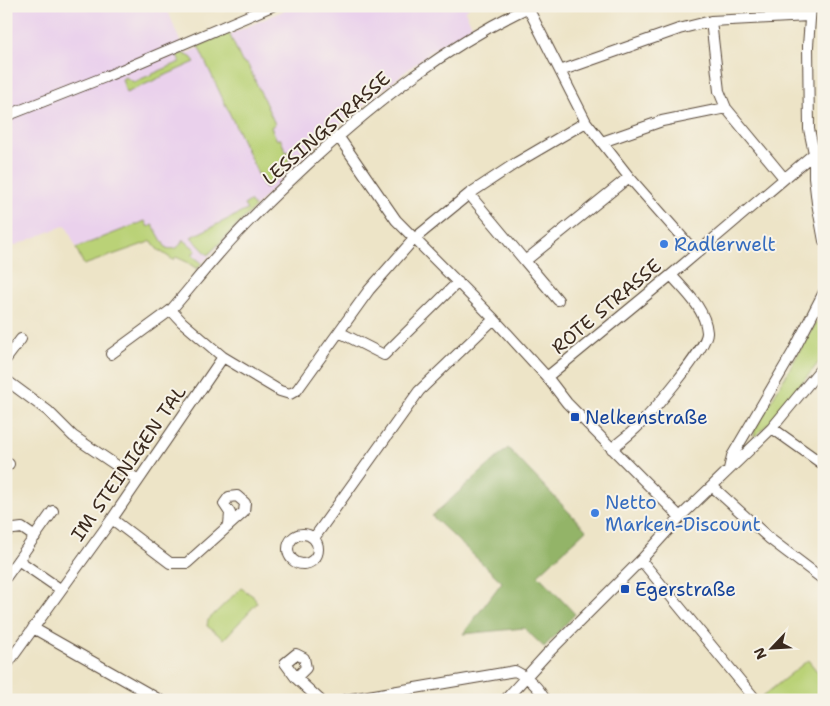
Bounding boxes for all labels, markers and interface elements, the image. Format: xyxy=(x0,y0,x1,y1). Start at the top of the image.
street label: LESSINGSTRASSE xyxy=(257,66,396,191)
place label: Radlerwelt xyxy=(674,232,776,257)
marker: Radlerwelt xyxy=(658,238,670,250)
street label: ROTE STRASSE xyxy=(546,253,666,360)
street label: IM STEINIGEN TAL xyxy=(65,381,192,546)
place label: Nelkenstraße xyxy=(585,405,708,430)
marker: Nelkenstraße xyxy=(569,411,581,423)
place label: Netto Marken-Discount xyxy=(605,490,761,537)
marker: Netto Marken-Discount xyxy=(589,507,601,519)
place label: Egerstraße xyxy=(635,577,736,602)
marker: Egerstraße xyxy=(619,583,631,595)
north arrow xyxy=(748,624,798,674)
text: N xyxy=(750,645,771,662)

